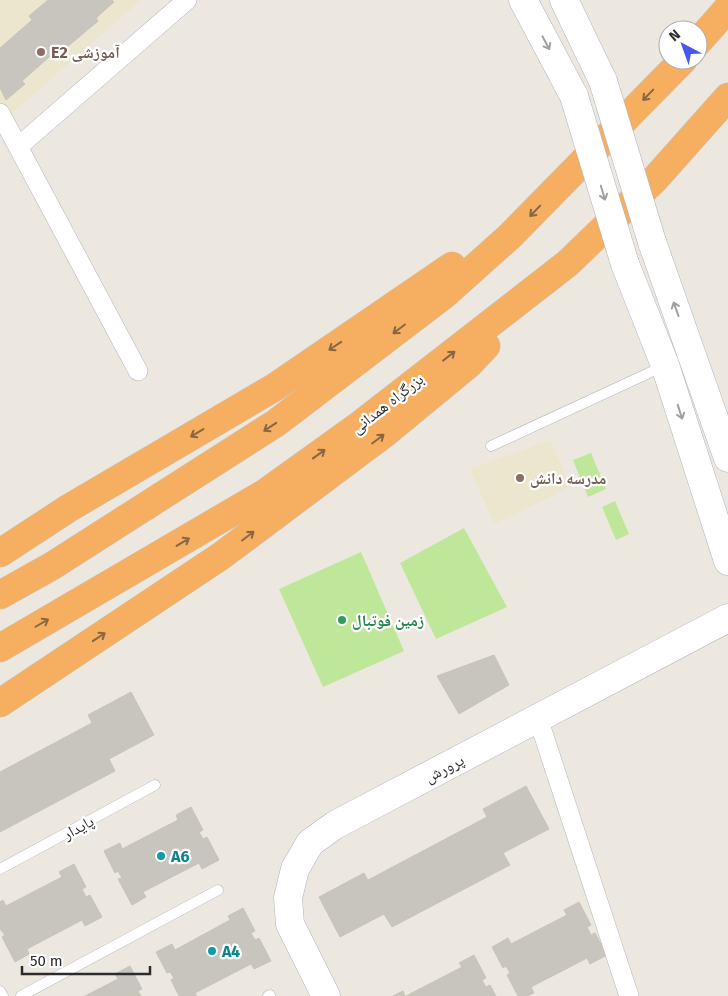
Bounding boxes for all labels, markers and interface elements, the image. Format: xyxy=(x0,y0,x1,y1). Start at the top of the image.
north arrow xyxy=(658,20,708,70)
text: N xyxy=(666,26,684,45)
one-way arrow xyxy=(542,35,551,50)
place label: E2 آموزشی xyxy=(51,43,120,62)
marker: E2 آموزشی xyxy=(35,46,47,58)
one-way arrow xyxy=(642,89,655,101)
one-way arrow xyxy=(599,185,609,201)
one-way arrow xyxy=(529,205,541,217)
one-way arrow xyxy=(671,301,680,317)
one-way arrow xyxy=(393,324,406,335)
one-way arrow xyxy=(328,342,342,352)
one-way arrow xyxy=(442,350,455,361)
street label: بزرگراه همدانی xyxy=(347,369,428,438)
one-way arrow xyxy=(676,403,685,419)
one-way arrow xyxy=(263,422,277,432)
one-way arrow xyxy=(190,428,205,438)
one-way arrow xyxy=(371,434,385,444)
one-way arrow xyxy=(312,449,326,459)
place label: مدرسه دانش xyxy=(530,469,606,488)
marker: مدرسه دانش xyxy=(514,472,526,484)
one-way arrow xyxy=(241,531,255,541)
one-way arrow xyxy=(176,537,190,547)
place label: زمین فوتبال xyxy=(352,611,424,630)
marker: زمین فوتبال xyxy=(336,614,348,626)
one-way arrow xyxy=(35,618,49,628)
one-way arrow xyxy=(92,632,106,643)
street label: پرورش xyxy=(421,750,468,788)
street label: پایدار xyxy=(59,811,97,844)
place label: A6 xyxy=(170,847,189,866)
marker: A6 xyxy=(155,850,167,862)
place label: A4 xyxy=(221,942,240,961)
scale bar xyxy=(22,944,150,976)
marker: A4 xyxy=(206,945,218,957)
text: 50 m xyxy=(30,952,63,970)

